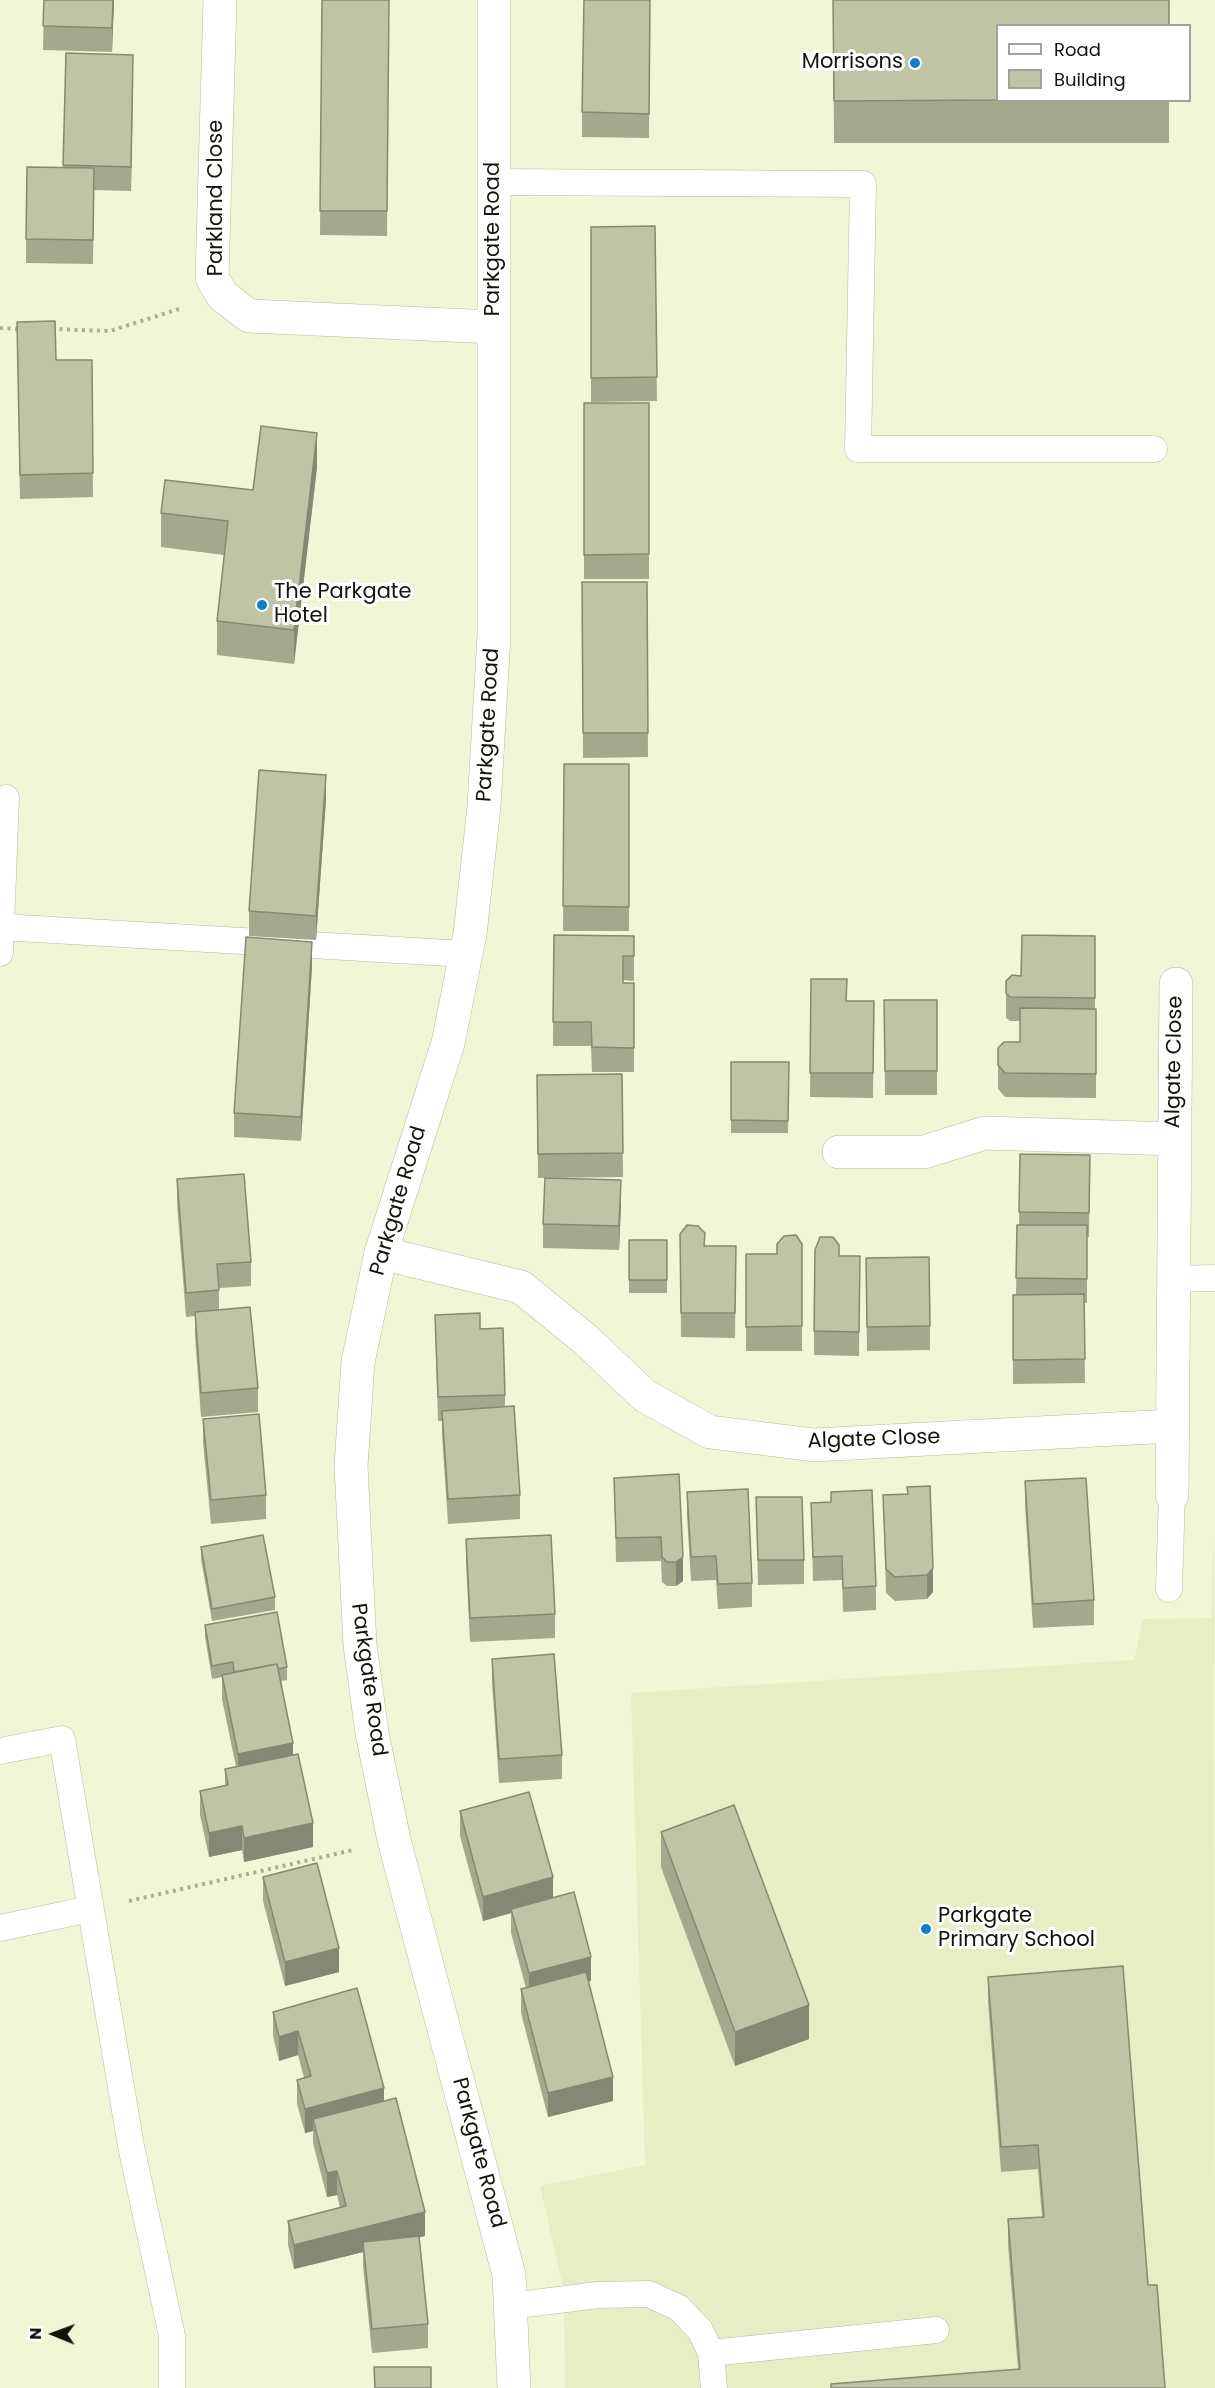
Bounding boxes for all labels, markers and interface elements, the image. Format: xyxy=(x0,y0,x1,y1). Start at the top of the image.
legend xyxy=(996,24,1191,102)
text: Road xyxy=(1054,37,1101,62)
place label: Morrisons xyxy=(802,50,903,76)
marker: Morrisons xyxy=(908,56,922,70)
text: Building xyxy=(1054,67,1126,92)
street label: Parkland Close xyxy=(204,120,230,276)
street label: Parkgate Road xyxy=(481,162,507,316)
place label: The Parkgate Hotel xyxy=(274,580,411,630)
marker: The Parkgate Hotel xyxy=(255,598,269,612)
street label: Parkgate Road xyxy=(472,647,506,803)
street label: Algate Close xyxy=(1161,995,1189,1129)
street label: Parkgate Road xyxy=(366,1123,432,1279)
street label: Algate Close xyxy=(807,1425,941,1455)
street label: Parkgate Road xyxy=(345,1602,391,1758)
place label: Parkgate Primary School xyxy=(938,1904,1095,1954)
marker: Parkgate Primary School xyxy=(919,1922,933,1936)
street label: Parkgate Road xyxy=(446,2075,510,2231)
north arrow xyxy=(24,2304,84,2364)
text: N xyxy=(24,2327,47,2340)

